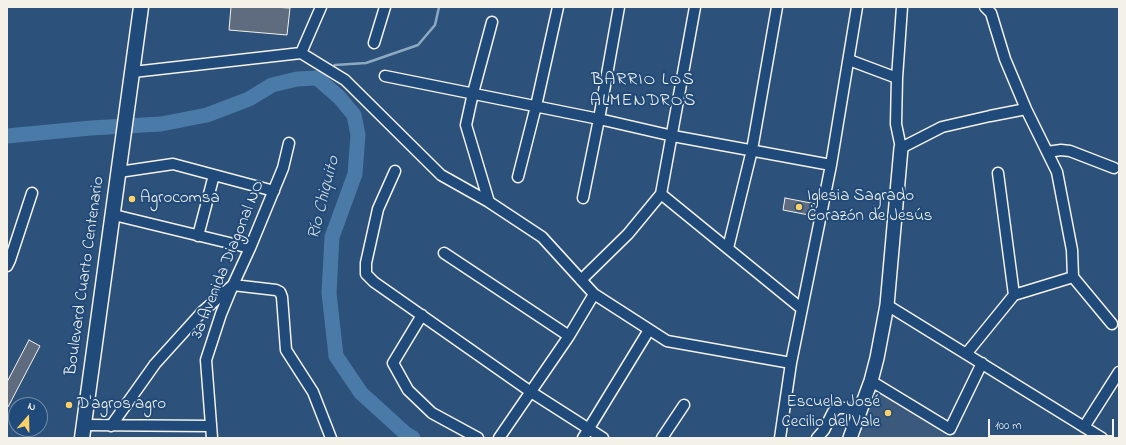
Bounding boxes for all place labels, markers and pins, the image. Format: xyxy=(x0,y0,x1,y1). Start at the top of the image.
place label: Iglesia Sagrado Corazón de Jesús xyxy=(807,187,933,227)
place label: Agrocomsa xyxy=(140,189,220,209)
marker: Agrocomsa xyxy=(127,194,137,204)
marker: Iglesia Sagrado Corazón de Jesús xyxy=(794,202,804,212)
place label: Escuela José Cecilio del Vale xyxy=(782,393,880,433)
place label: D'agros agro xyxy=(77,395,166,415)
marker: D'agros agro xyxy=(64,400,74,410)
marker: Escuela José Cecilio del Vale xyxy=(883,408,893,418)

